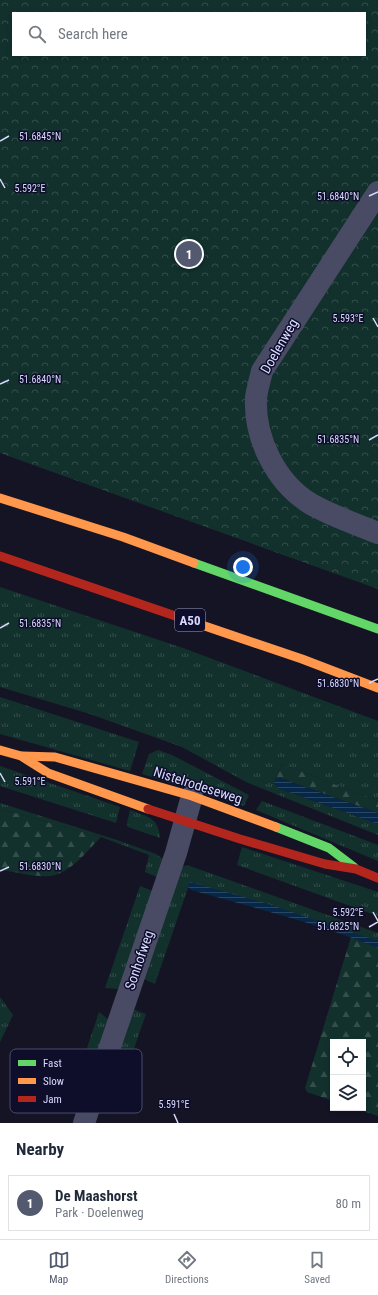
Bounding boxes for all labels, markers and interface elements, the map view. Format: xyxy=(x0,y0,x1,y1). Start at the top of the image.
search box xyxy=(12,12,366,56)
icon: search xyxy=(26,23,48,45)
text: Search here xyxy=(58,25,128,43)
text: 51.6845°N xyxy=(19,131,61,142)
text: 5.592°E xyxy=(14,183,46,194)
text: 51.6840°N xyxy=(317,191,359,202)
pin: 1 xyxy=(176,239,202,269)
text: 5.593°E xyxy=(332,313,364,324)
street label: Doelenweg xyxy=(257,316,301,376)
text: 51.6840°N xyxy=(19,374,61,385)
text: 51.6835°N xyxy=(317,434,359,445)
your location xyxy=(233,557,253,577)
road number: A50 xyxy=(175,609,205,631)
text: 51.6835°N xyxy=(19,618,61,629)
text: 51.6830°N xyxy=(317,678,359,689)
street label: Nistelrodeseweg xyxy=(152,763,244,807)
text: 5.591°E xyxy=(14,776,46,787)
text: 51.6830°N xyxy=(19,861,61,872)
text: 5.592°E xyxy=(332,907,364,918)
text: 51.6825°N xyxy=(317,921,359,932)
street label: Sonhofweg xyxy=(121,928,157,992)
map controls xyxy=(330,1039,366,1111)
button: locate xyxy=(330,1039,366,1075)
legend xyxy=(10,1049,142,1113)
text: Fast xyxy=(43,1057,62,1070)
text: Slow xyxy=(43,1075,64,1088)
button: layers xyxy=(330,1075,366,1111)
text: Jam xyxy=(43,1093,62,1106)
text: 5.591°E xyxy=(158,1099,190,1110)
text: Nearby xyxy=(16,1139,64,1159)
text: De Maashorst xyxy=(55,1187,138,1205)
text: 1 xyxy=(27,1196,33,1211)
text: 80 m xyxy=(335,1196,361,1211)
text: Park · Doelenweg xyxy=(55,1205,144,1220)
tab: Map xyxy=(48,1249,70,1286)
tab: Directions xyxy=(165,1249,209,1286)
tab: Saved xyxy=(304,1249,330,1286)

